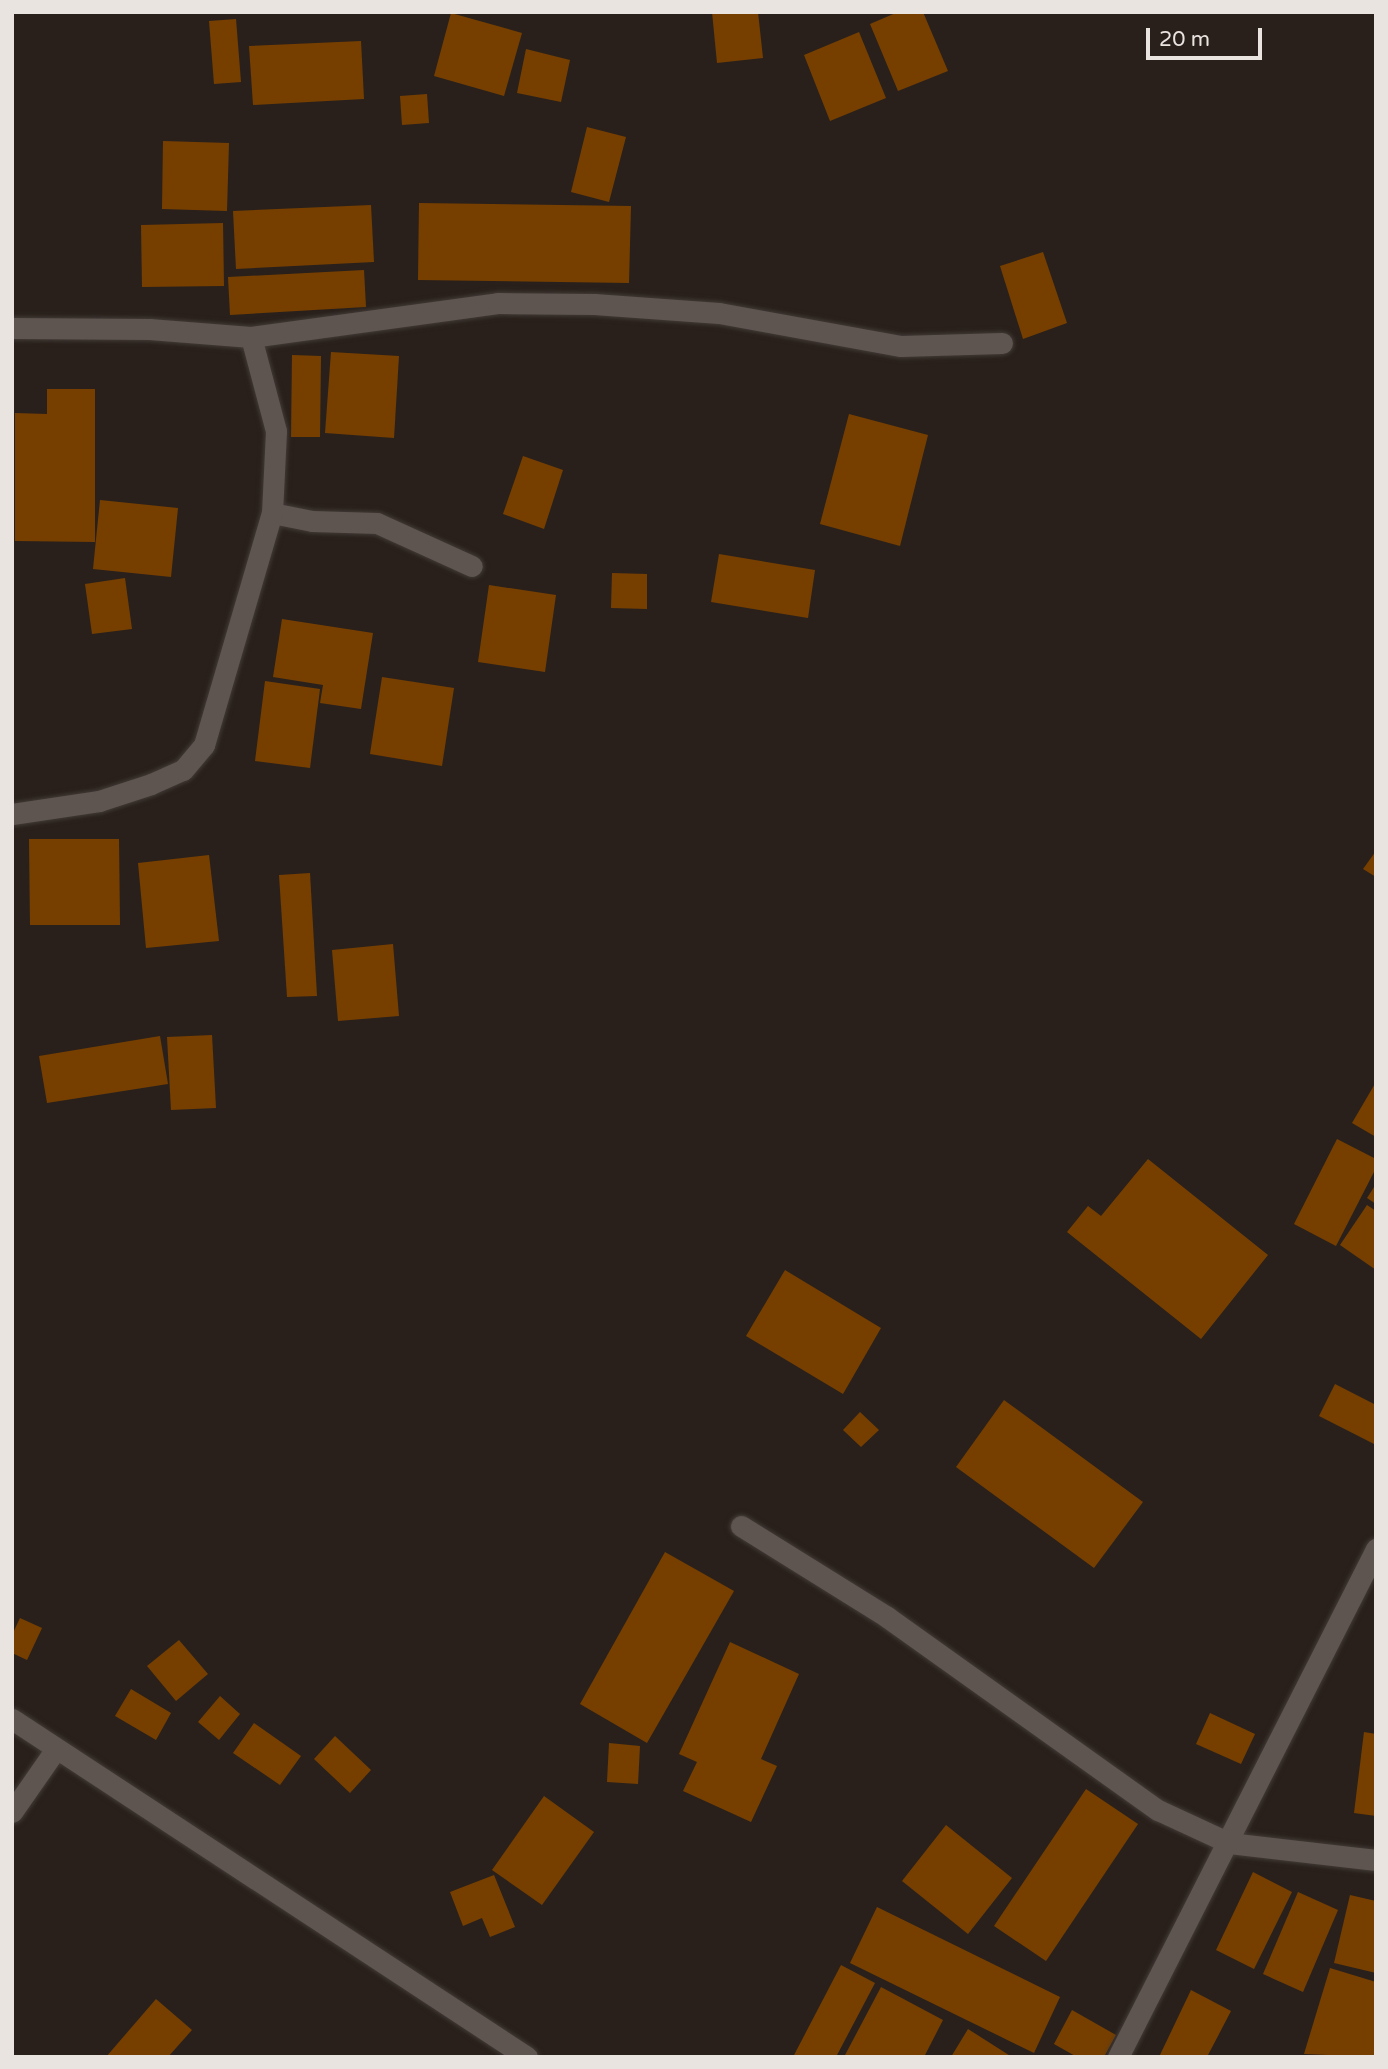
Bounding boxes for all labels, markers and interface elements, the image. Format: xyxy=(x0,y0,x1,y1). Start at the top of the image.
scale bar xyxy=(1150,14,1266,58)
text: 20 m xyxy=(1159,27,1210,52)

